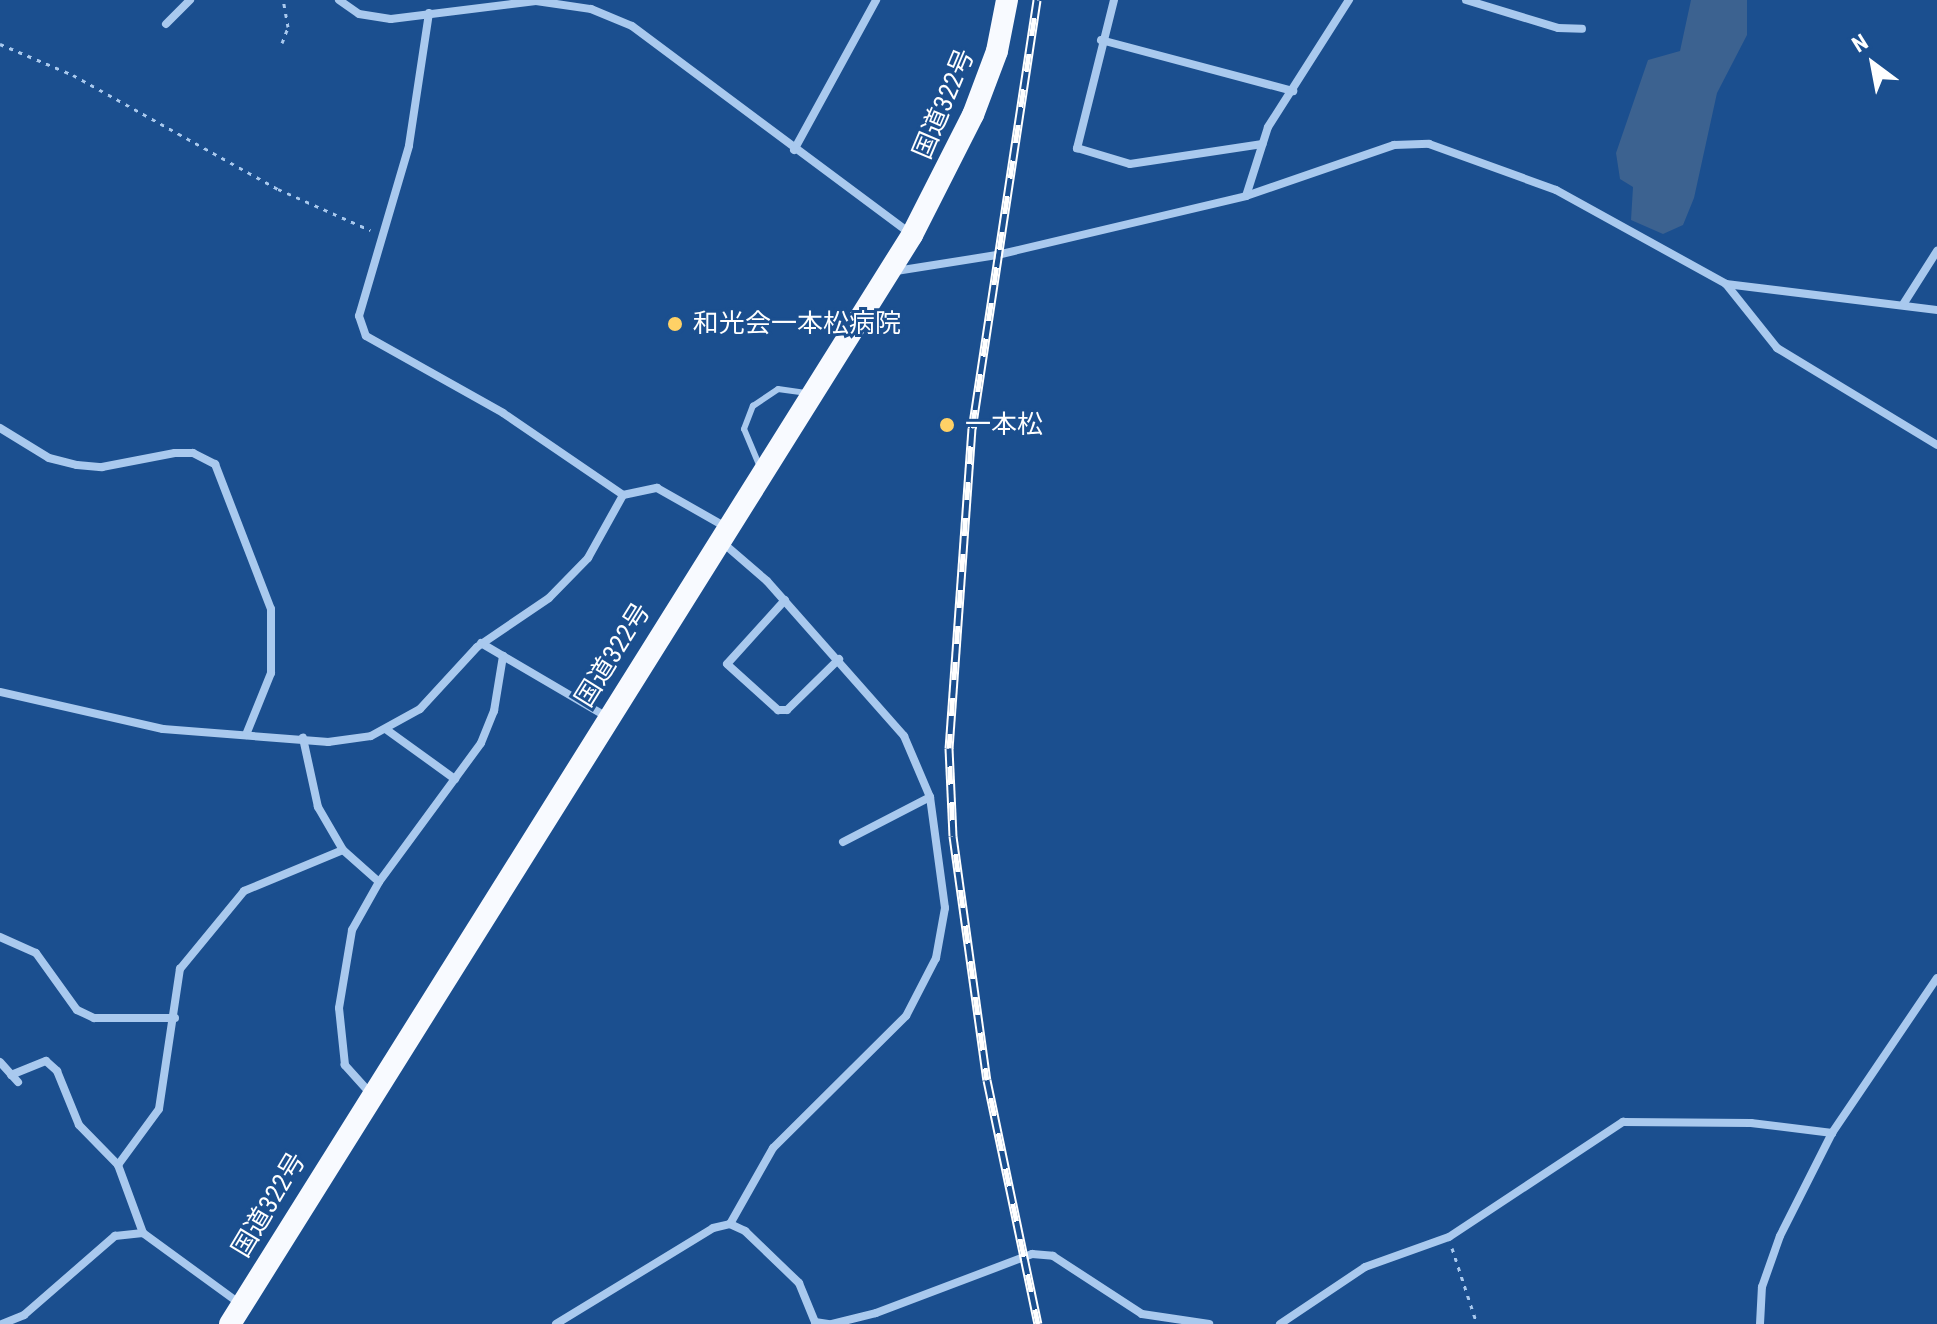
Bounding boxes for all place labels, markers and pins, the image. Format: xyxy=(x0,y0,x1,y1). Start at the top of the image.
place label: 和光会一本松病院 xyxy=(693,308,901,340)
marker: 和光会一本松病院 xyxy=(664,313,686,335)
place label: 一本松 xyxy=(965,409,1043,441)
marker: 一本松 xyxy=(936,414,958,436)

